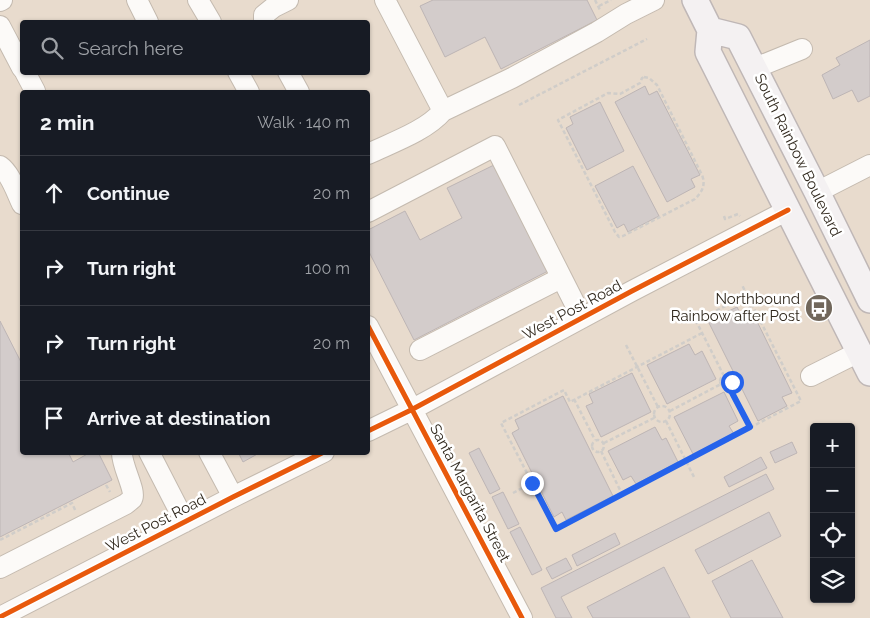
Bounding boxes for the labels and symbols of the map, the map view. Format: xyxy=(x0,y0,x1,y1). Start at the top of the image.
street label: South Rainbow Boulevard xyxy=(751,71,845,239)
street label: West Post Road xyxy=(519,276,625,344)
place label: Northbound Rainbow after Post xyxy=(671,290,800,325)
bus stop icon: Northbound Rainbow after Post xyxy=(804,293,834,323)
route start xyxy=(721,371,744,394)
street label: Santa Margarita Street xyxy=(426,421,514,565)
route end xyxy=(521,472,544,495)
street label: West Post Road xyxy=(103,490,209,556)

